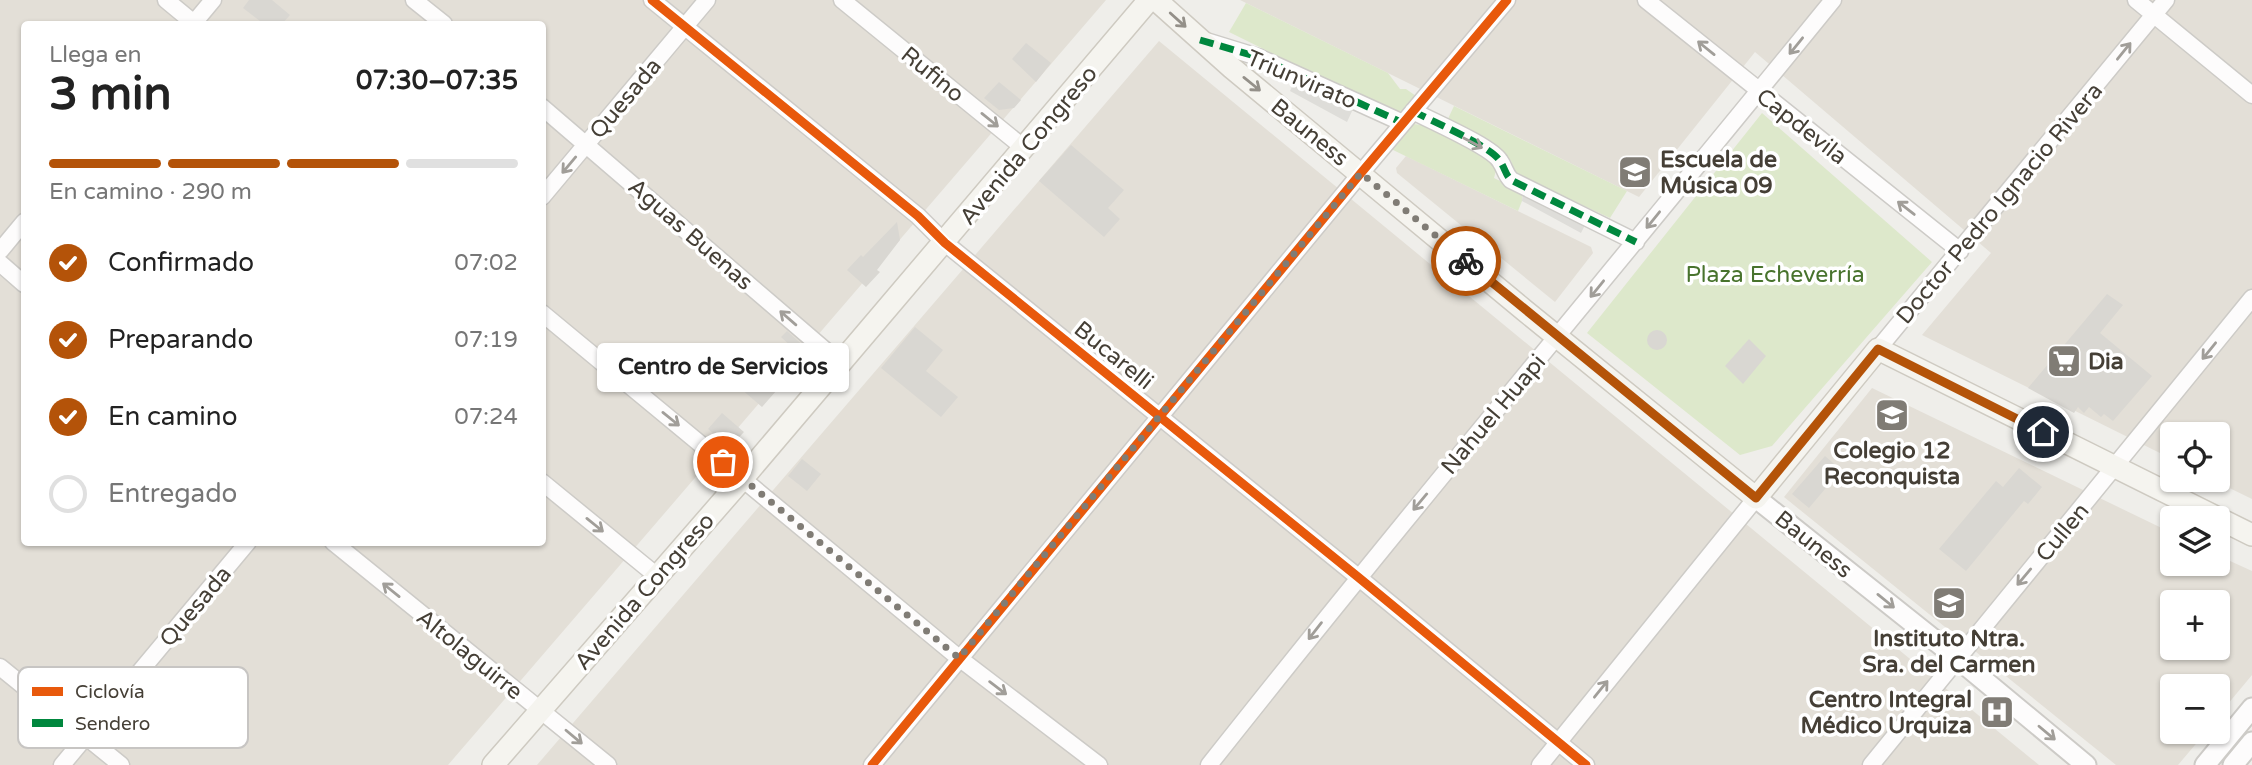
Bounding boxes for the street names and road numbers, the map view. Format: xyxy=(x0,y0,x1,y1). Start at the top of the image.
street label: Rufino xyxy=(895,41,970,109)
street label: Triunvirato xyxy=(1242,44,1361,116)
street label: Quesada xyxy=(584,53,668,145)
street label: Avenida Congreso xyxy=(954,60,1104,231)
street label: Doctor Pedro Ignacio Rivera xyxy=(1891,77,2109,330)
street label: Capdevila xyxy=(1750,83,1852,171)
street label: Bauness xyxy=(1265,93,1354,173)
street label: Aguas Buenas xyxy=(622,173,758,297)
street label: Bucarelli xyxy=(1068,315,1159,396)
street label: Nahuel Huapi xyxy=(1435,349,1552,480)
street label: Cullen xyxy=(2030,498,2095,568)
street label: Bauness xyxy=(1769,505,1858,585)
street label: Avenida Congreso xyxy=(569,507,721,676)
street label: Quesada xyxy=(154,561,238,653)
street label: Altolaguirre xyxy=(411,603,528,706)

